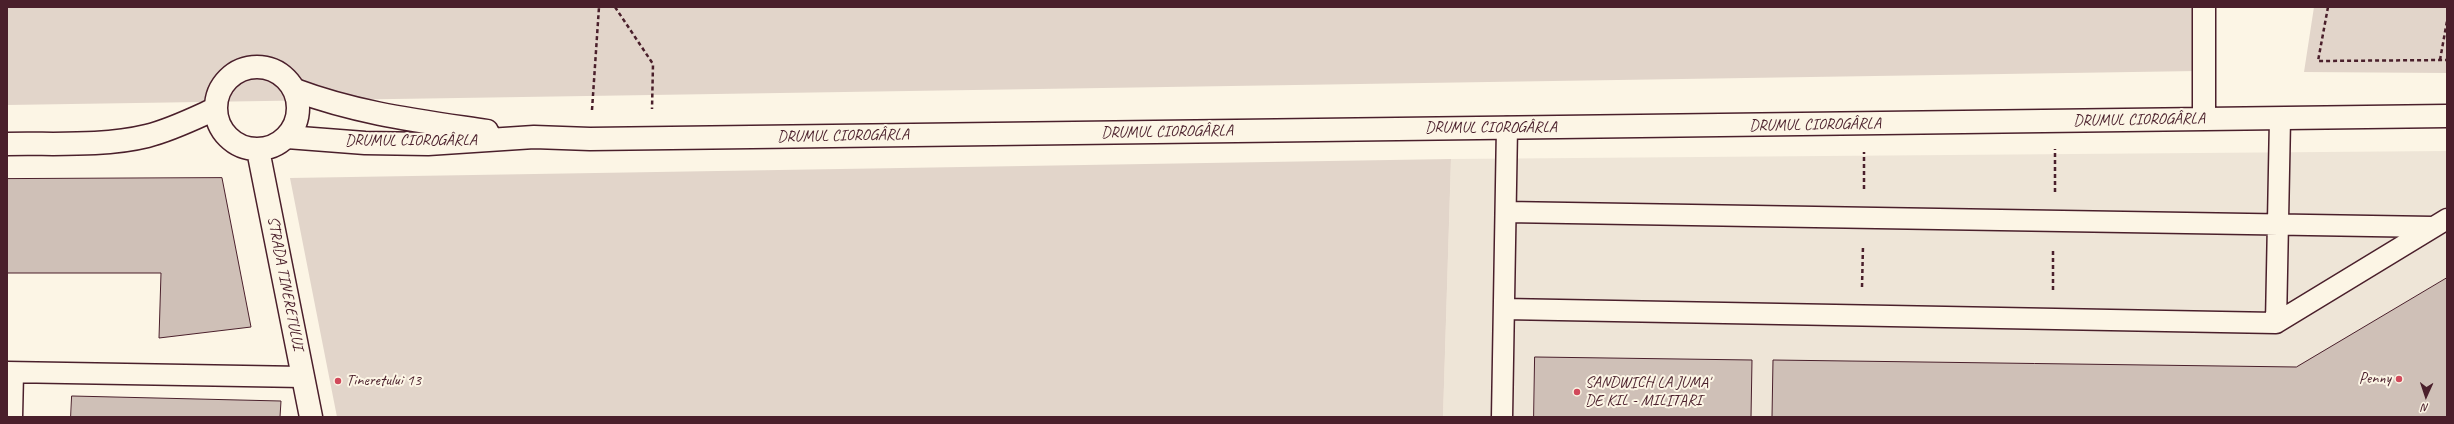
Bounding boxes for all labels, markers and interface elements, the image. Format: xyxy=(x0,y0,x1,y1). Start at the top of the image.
street label: DRUMUL CIOROGÂRLA xyxy=(2073,109,2205,131)
street label: DRUMUL CIOROGÂRLA xyxy=(1749,114,1881,136)
street label: DRUMUL CIOROGÂRLA xyxy=(1425,118,1557,138)
street label: DRUMUL CIOROGÂRLA xyxy=(1101,121,1233,143)
street label: DRUMUL CIOROGÂRLA xyxy=(777,125,909,147)
street label: DRUMUL CIOROGÂRLA xyxy=(345,131,477,151)
street label: STRADA TINERETULUI xyxy=(263,215,307,351)
place label: Penny xyxy=(2359,369,2391,389)
place label: Tineretului 13 xyxy=(346,371,421,391)
place label: SANDWICH LA JUMA' DE KIL - MILITARI xyxy=(1585,373,1710,411)
marker: Penny xyxy=(2394,374,2404,384)
marker: Tineretului 13 xyxy=(333,376,343,386)
north arrow xyxy=(2406,376,2446,416)
marker: SANDWICH LA JUMA' DE KIL - MILITARI xyxy=(1572,387,1582,397)
text: N xyxy=(2422,401,2429,415)

